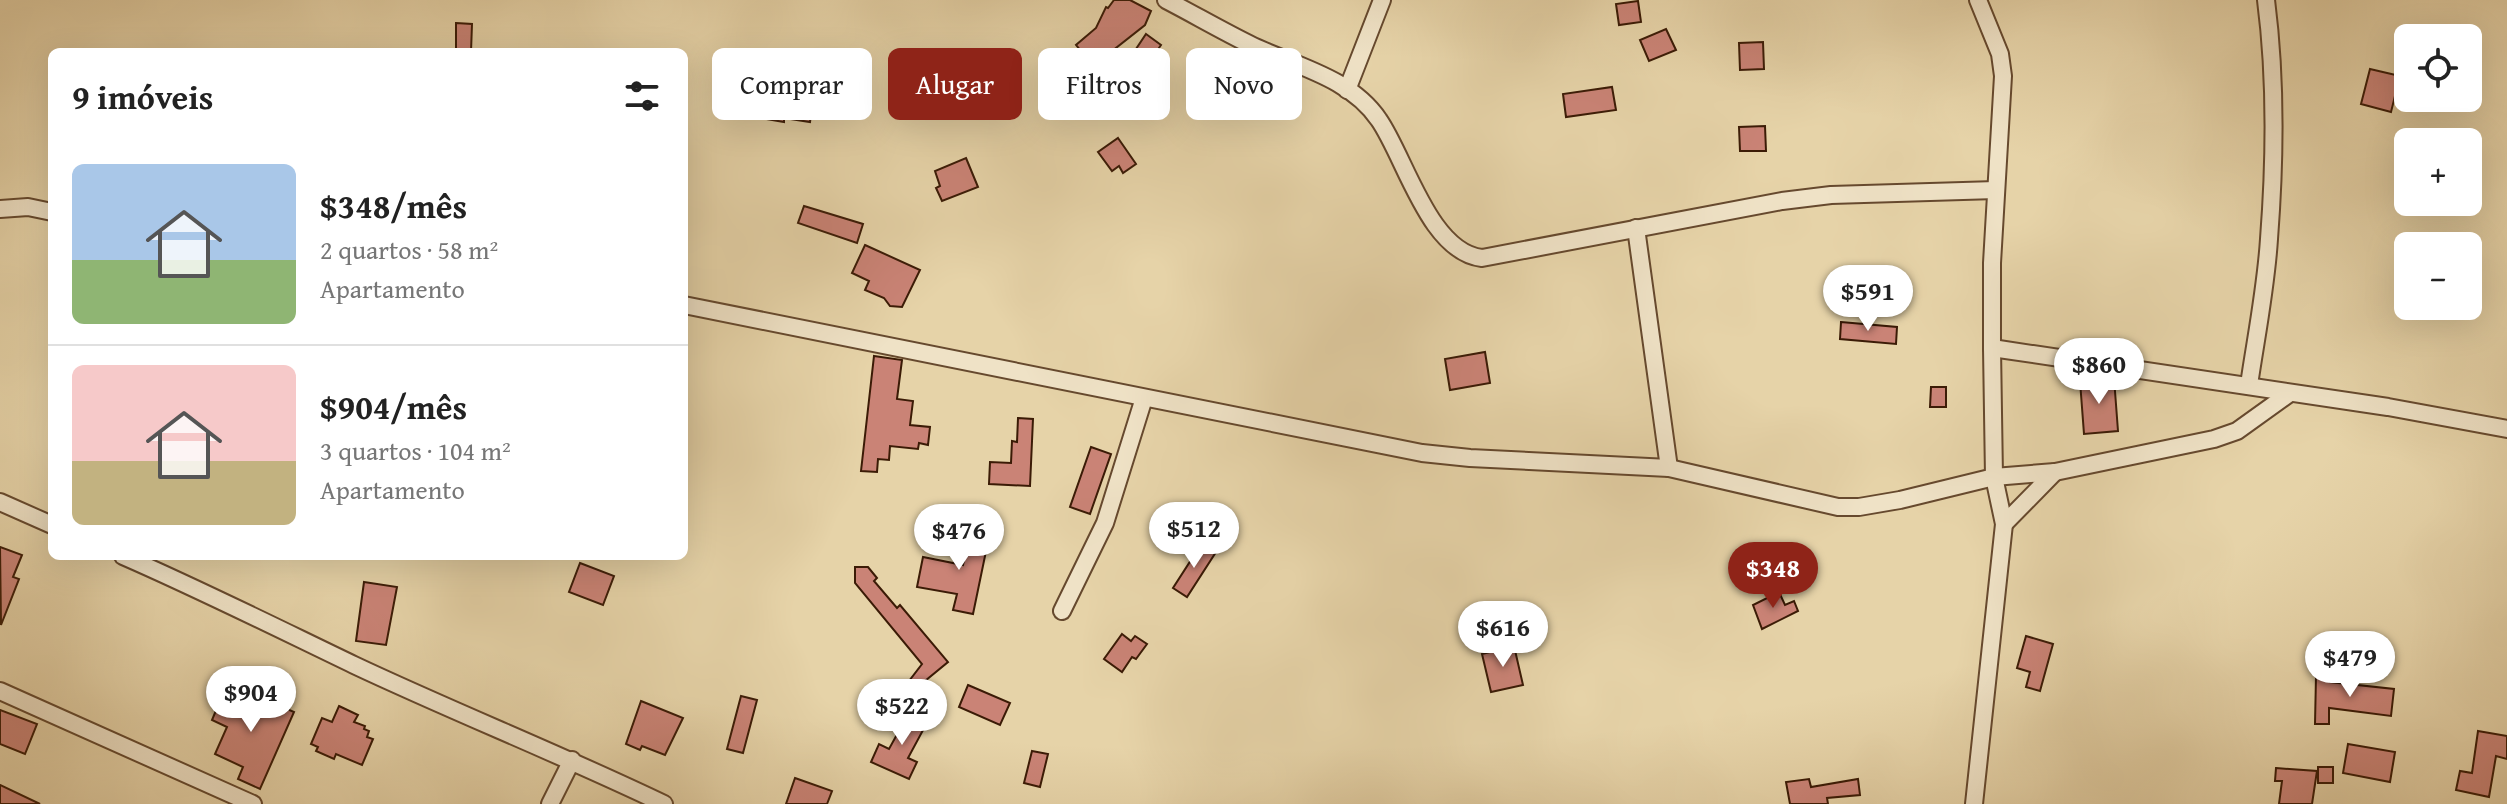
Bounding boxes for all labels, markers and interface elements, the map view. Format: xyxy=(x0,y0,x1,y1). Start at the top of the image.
map controls xyxy=(2394,24,2482,320)
button: locate xyxy=(2394,24,2482,112)
chip: Comprar xyxy=(712,48,872,120)
chip: Alugar xyxy=(888,48,1022,120)
chip: Filtros xyxy=(1038,48,1170,120)
chip: Novo xyxy=(1186,48,1302,120)
text: 9 imóveis xyxy=(72,72,213,121)
icon: filters xyxy=(620,74,664,118)
button: + xyxy=(2394,128,2482,216)
text: $348/mês xyxy=(320,181,467,230)
icon: home xyxy=(136,196,232,292)
text: 2 quartos · 58 m² xyxy=(320,230,498,269)
button: − xyxy=(2394,232,2482,320)
pin: $591 xyxy=(1821,265,1915,333)
text: Apartamento xyxy=(320,269,465,308)
text: $591 xyxy=(1841,271,1895,310)
pin: $860 xyxy=(2052,338,2146,406)
text: $860 xyxy=(2072,344,2126,383)
text: $904/mês xyxy=(320,382,467,431)
icon: home xyxy=(136,397,232,493)
text: 3 quartos · 104 m² xyxy=(320,431,511,470)
text: Apartamento xyxy=(320,470,465,509)
pin: $512 xyxy=(1147,502,1241,570)
pin: $476 xyxy=(912,504,1006,572)
text: $512 xyxy=(1167,508,1221,547)
text: $476 xyxy=(932,510,986,549)
pin: $348 xyxy=(1726,542,1820,610)
text: $348 xyxy=(1746,548,1800,587)
pin: $616 xyxy=(1456,601,1550,669)
text: $616 xyxy=(1476,607,1530,646)
pin: $479 xyxy=(2303,631,2397,699)
text: $479 xyxy=(2323,637,2377,676)
pin: $904 xyxy=(204,666,298,734)
text: $904 xyxy=(224,672,278,711)
pin: $522 xyxy=(855,679,949,747)
text: $522 xyxy=(875,685,929,724)

